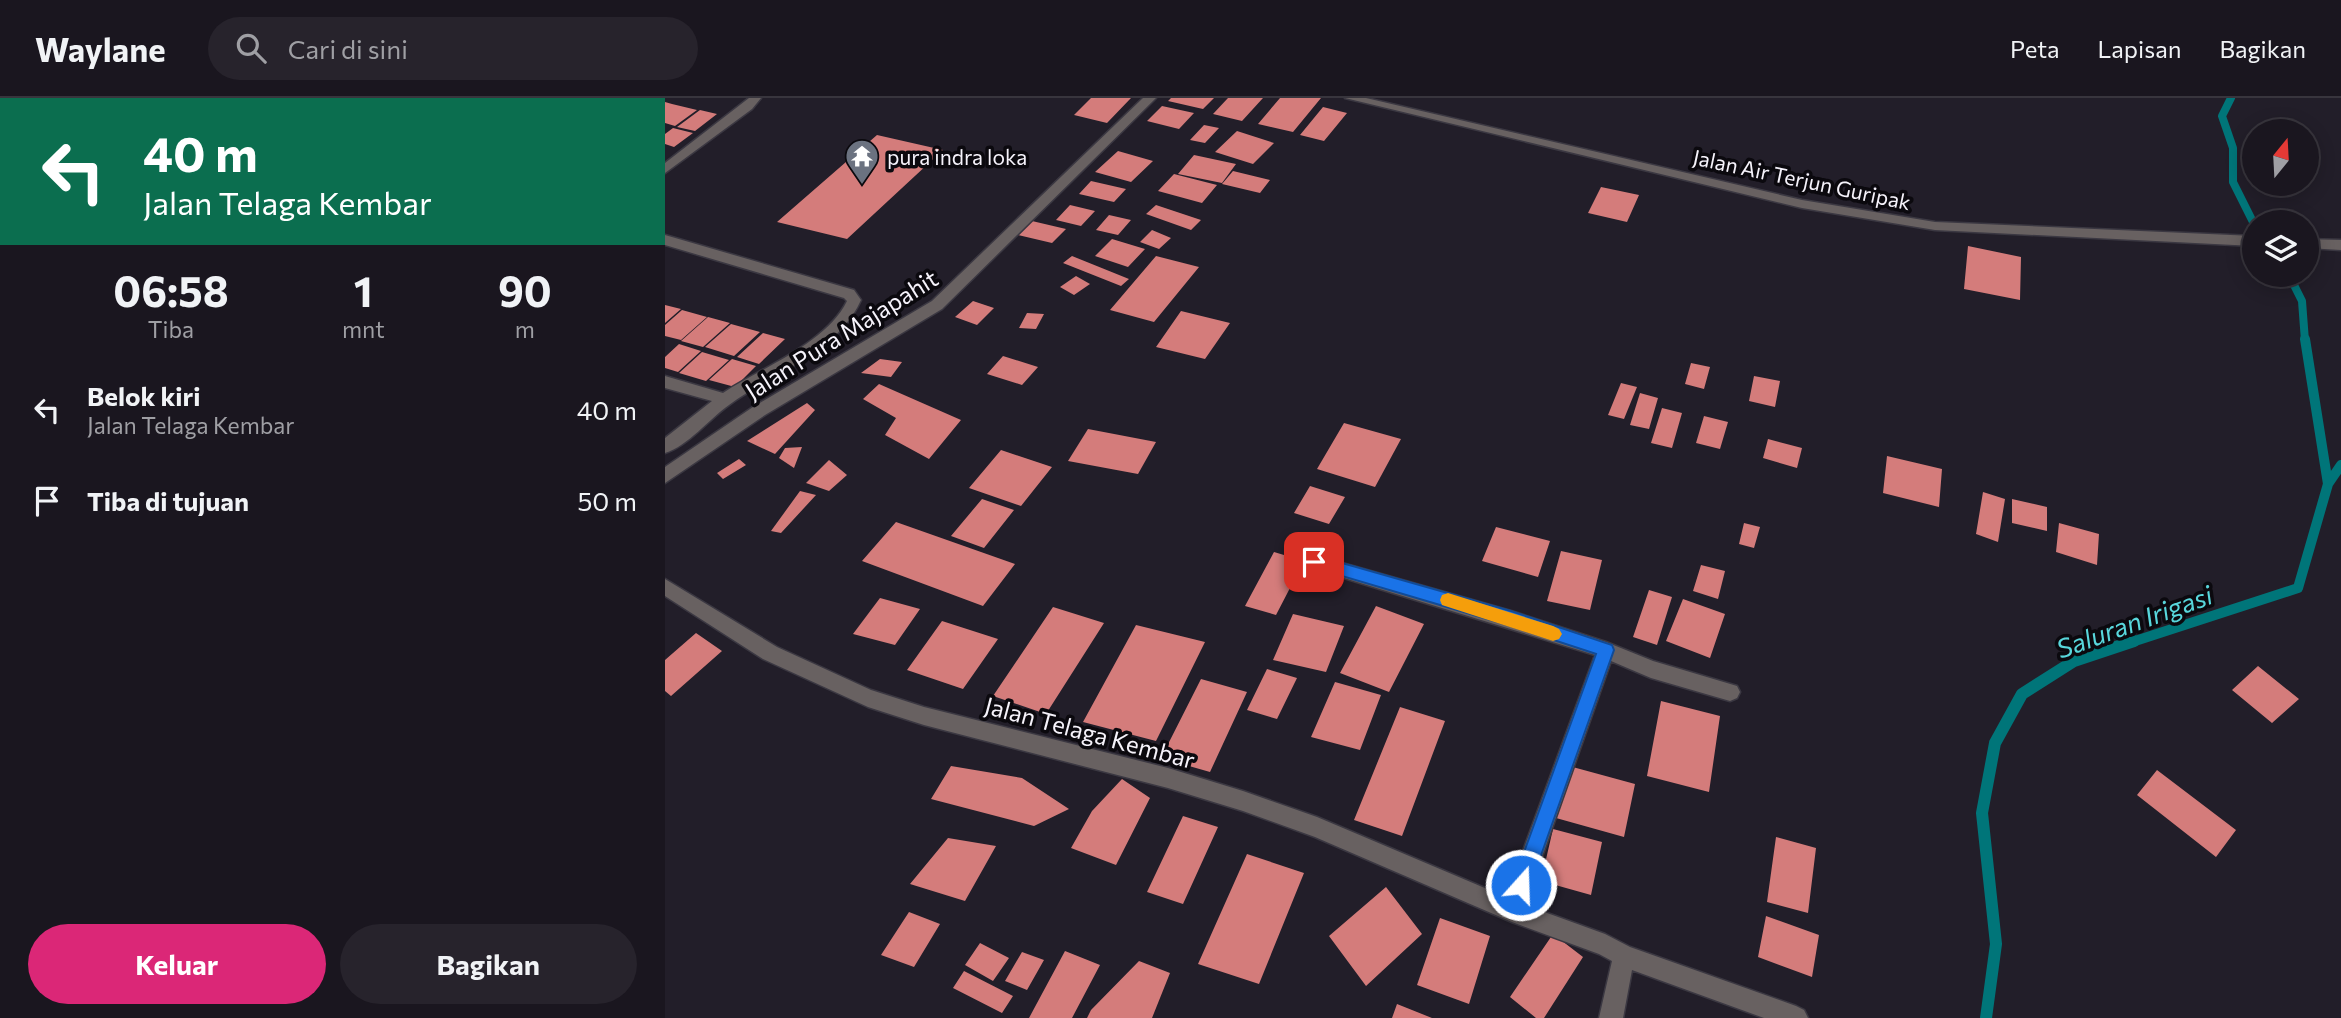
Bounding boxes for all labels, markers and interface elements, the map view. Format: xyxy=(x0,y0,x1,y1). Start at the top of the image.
search box xyxy=(208,17,698,80)
text: Waylane xyxy=(35,28,166,69)
icon: search xyxy=(232,29,270,67)
text: Cari di sini xyxy=(288,33,408,64)
text: Peta xyxy=(2010,34,2060,63)
text: Lapisan xyxy=(2098,34,2181,63)
text: Bagikan xyxy=(2219,34,2306,63)
north arrow xyxy=(2242,119,2319,196)
map controls xyxy=(2242,119,2319,287)
text: 40 m xyxy=(143,122,258,182)
icon: left xyxy=(28,126,119,217)
temple icon: pura indra loka xyxy=(843,137,881,186)
place label: pura indra loka xyxy=(887,144,1027,169)
street label: Jalan Air Terjun Guripak xyxy=(1691,144,1913,214)
text: Jalan Telaga Kembar xyxy=(143,182,432,222)
button: layers xyxy=(2242,210,2319,287)
street label: Jalan Pura Majapahit xyxy=(739,263,943,405)
text: 06:58 xyxy=(113,264,229,316)
text: 1 xyxy=(354,264,373,316)
text: 90 xyxy=(498,264,552,316)
text: Tiba xyxy=(148,315,194,343)
text: mnt xyxy=(342,315,385,343)
text: m xyxy=(515,315,535,343)
text: Belok kiri xyxy=(87,380,201,411)
icon: left xyxy=(28,391,66,429)
text: 40 m xyxy=(577,394,637,425)
text: Jalan Telaga Kembar xyxy=(87,411,295,439)
icon: arrive xyxy=(28,482,66,520)
text: Tiba di tujuan xyxy=(87,485,249,516)
text: 50 m xyxy=(577,485,637,516)
pin xyxy=(1284,532,1344,592)
icon: arrive xyxy=(1295,543,1333,581)
water label: Saluran Irigasi xyxy=(2052,578,2218,664)
street label: Jalan Telaga Kembar xyxy=(982,690,1199,774)
position arrow xyxy=(1484,848,1558,922)
button: Keluar xyxy=(28,924,326,1004)
button: Bagikan xyxy=(340,924,637,1004)

